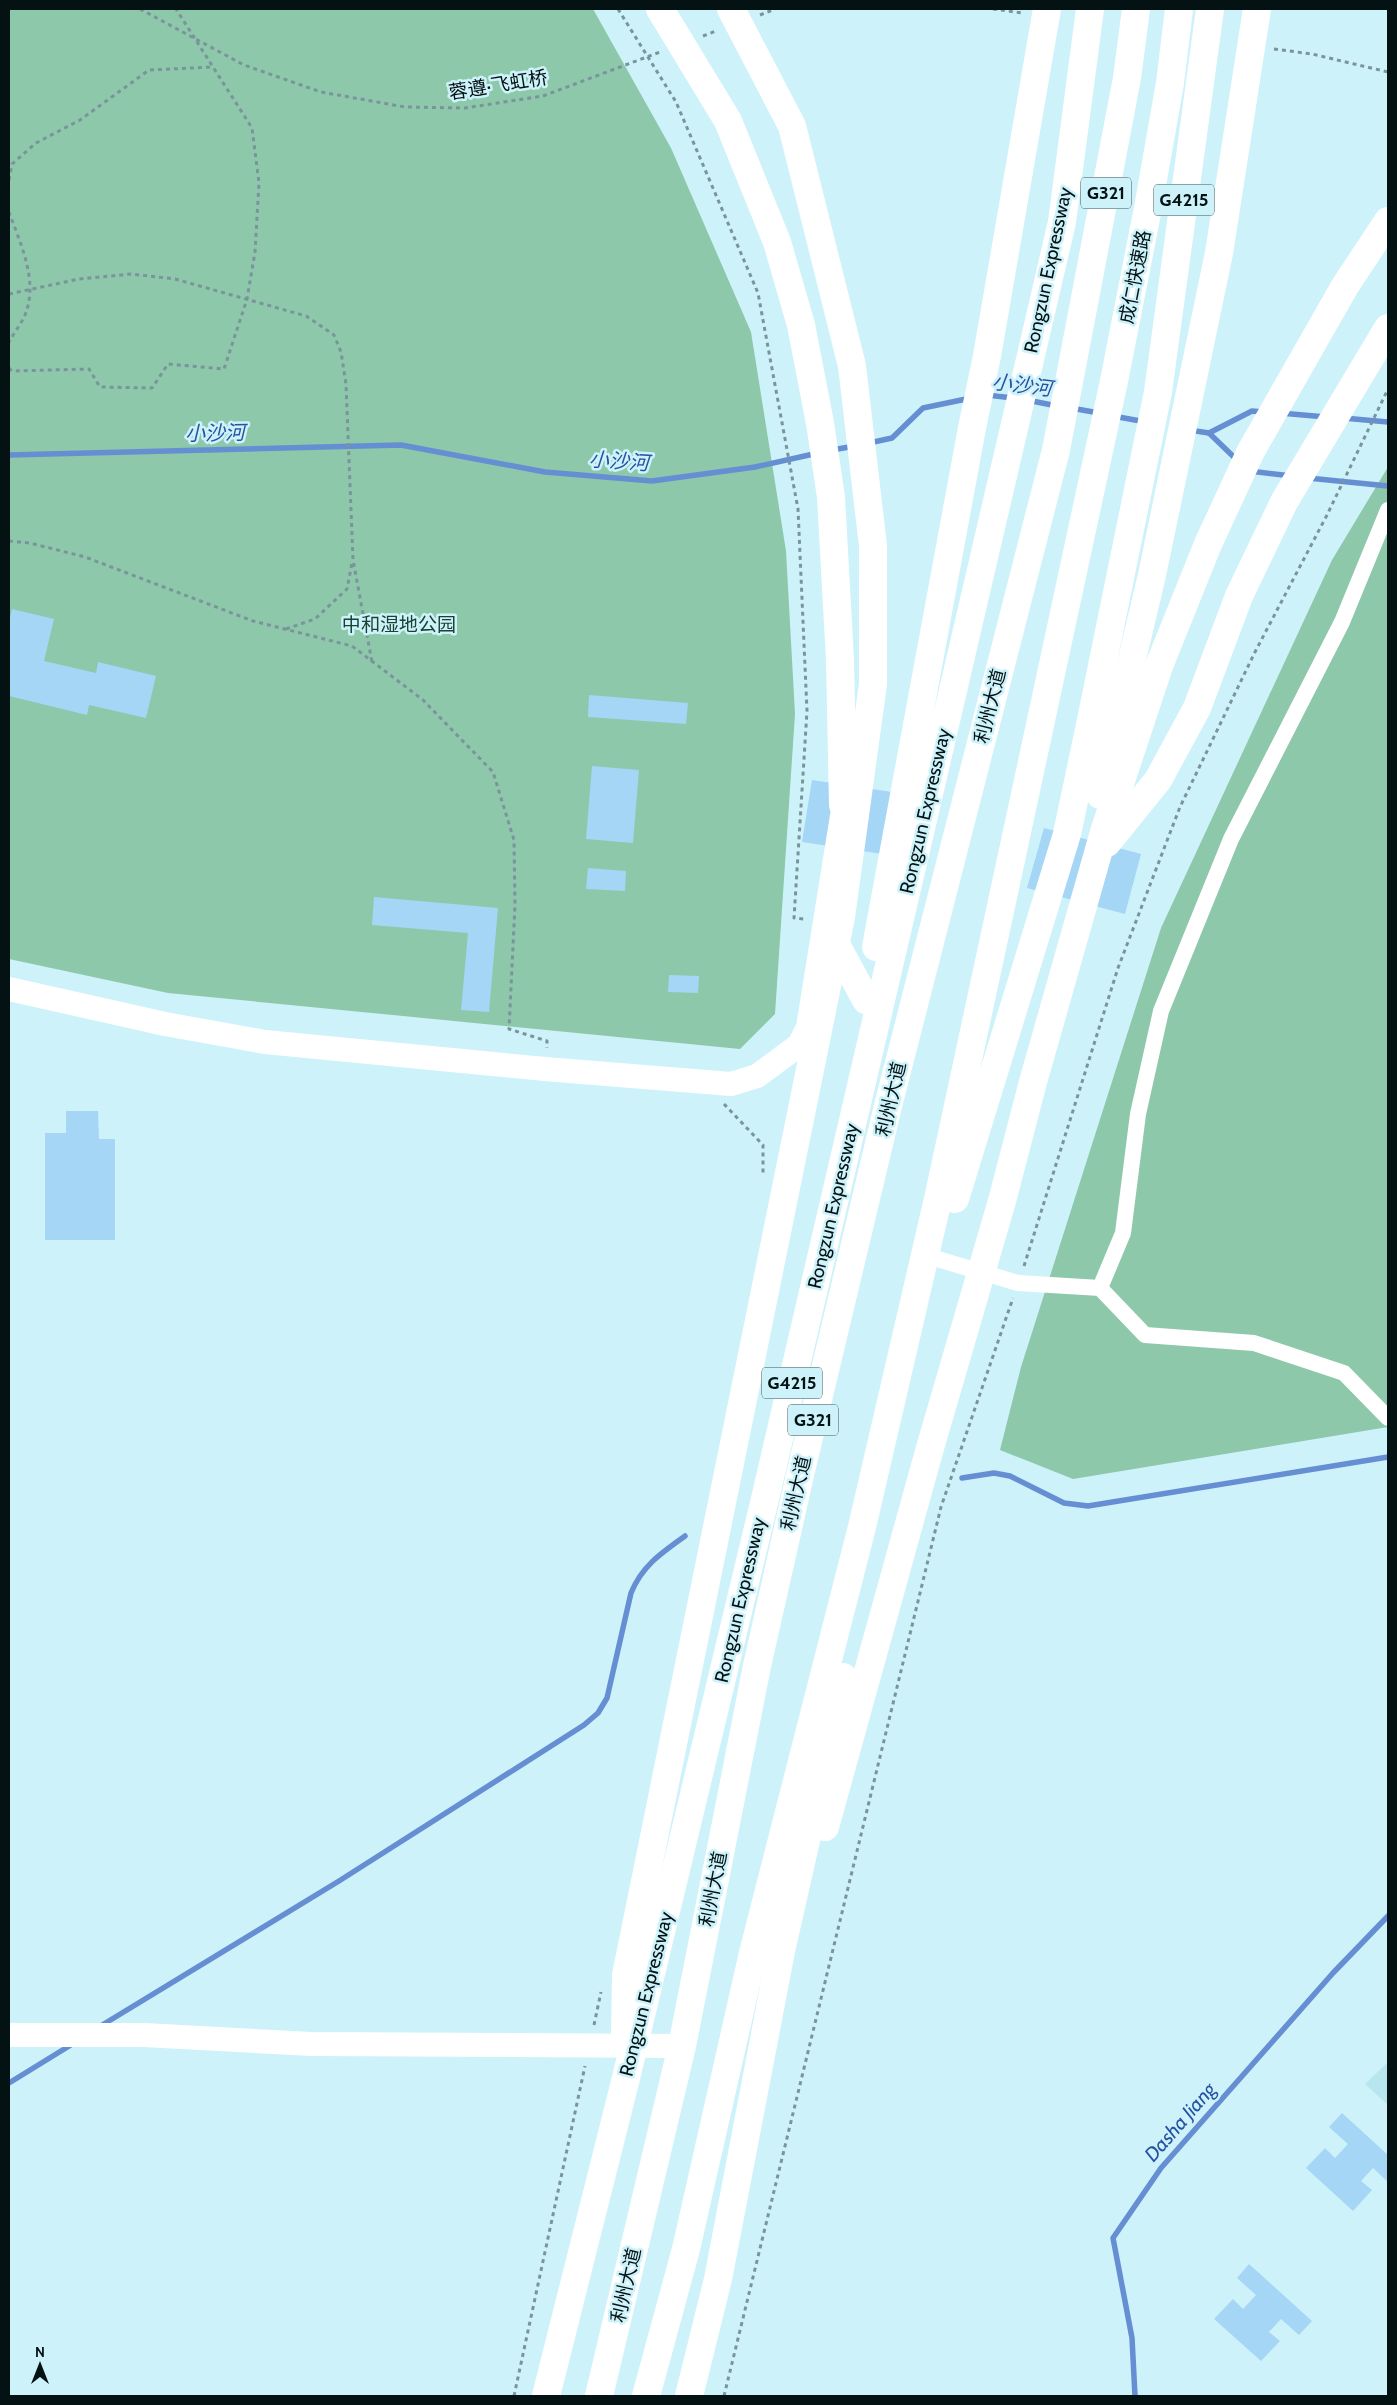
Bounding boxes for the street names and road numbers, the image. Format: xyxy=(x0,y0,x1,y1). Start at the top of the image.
street label: 蓉遵·飞虹桥 xyxy=(447,66,549,104)
road number: G321 xyxy=(1081,178,1131,208)
road number: G4215 xyxy=(1154,184,1214,216)
street label: Rongzun Expressway xyxy=(1019,185,1077,355)
street label: 成仁快速路 xyxy=(1115,228,1155,326)
street label: 利州大道 xyxy=(970,666,1010,746)
street label: Rongzun Expressway xyxy=(895,726,955,896)
street label: 利州大道 xyxy=(871,1059,911,1139)
street label: Rongzun Expressway xyxy=(803,1121,863,1291)
road number: G4215 xyxy=(762,1368,822,1399)
road number: G321 xyxy=(788,1404,838,1436)
street label: 利州大道 xyxy=(776,1453,816,1533)
street label: Rongzun Expressway xyxy=(710,1515,770,1685)
street label: 利州大道 xyxy=(694,1849,732,1929)
street label: Rongzun Expressway xyxy=(614,1909,678,2079)
street label: 利州大道 xyxy=(606,2245,646,2325)

